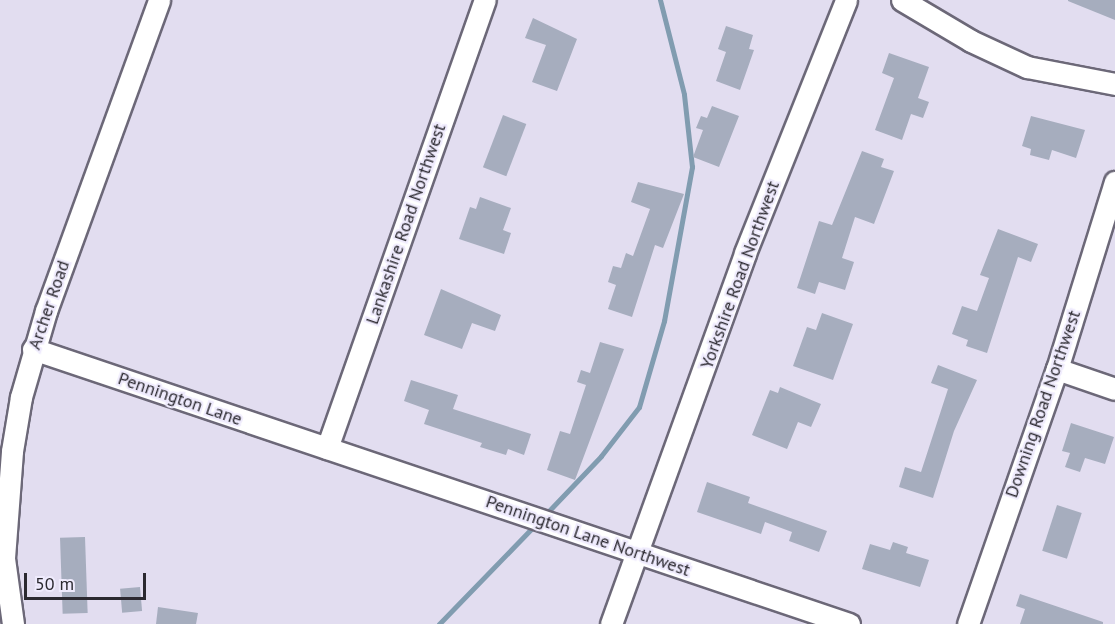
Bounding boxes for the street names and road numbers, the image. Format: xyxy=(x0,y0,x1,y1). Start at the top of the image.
street label: Lankashire Road Northwest xyxy=(361,121,451,327)
street label: Yorkshire Road Northwest xyxy=(696,178,784,372)
street label: Archer Road xyxy=(24,258,74,352)
street label: Downing Road Northwest xyxy=(1001,308,1085,500)
street label: Pennington Lane xyxy=(115,368,245,430)
street label: Pennington Lane Northwest xyxy=(483,491,693,581)

